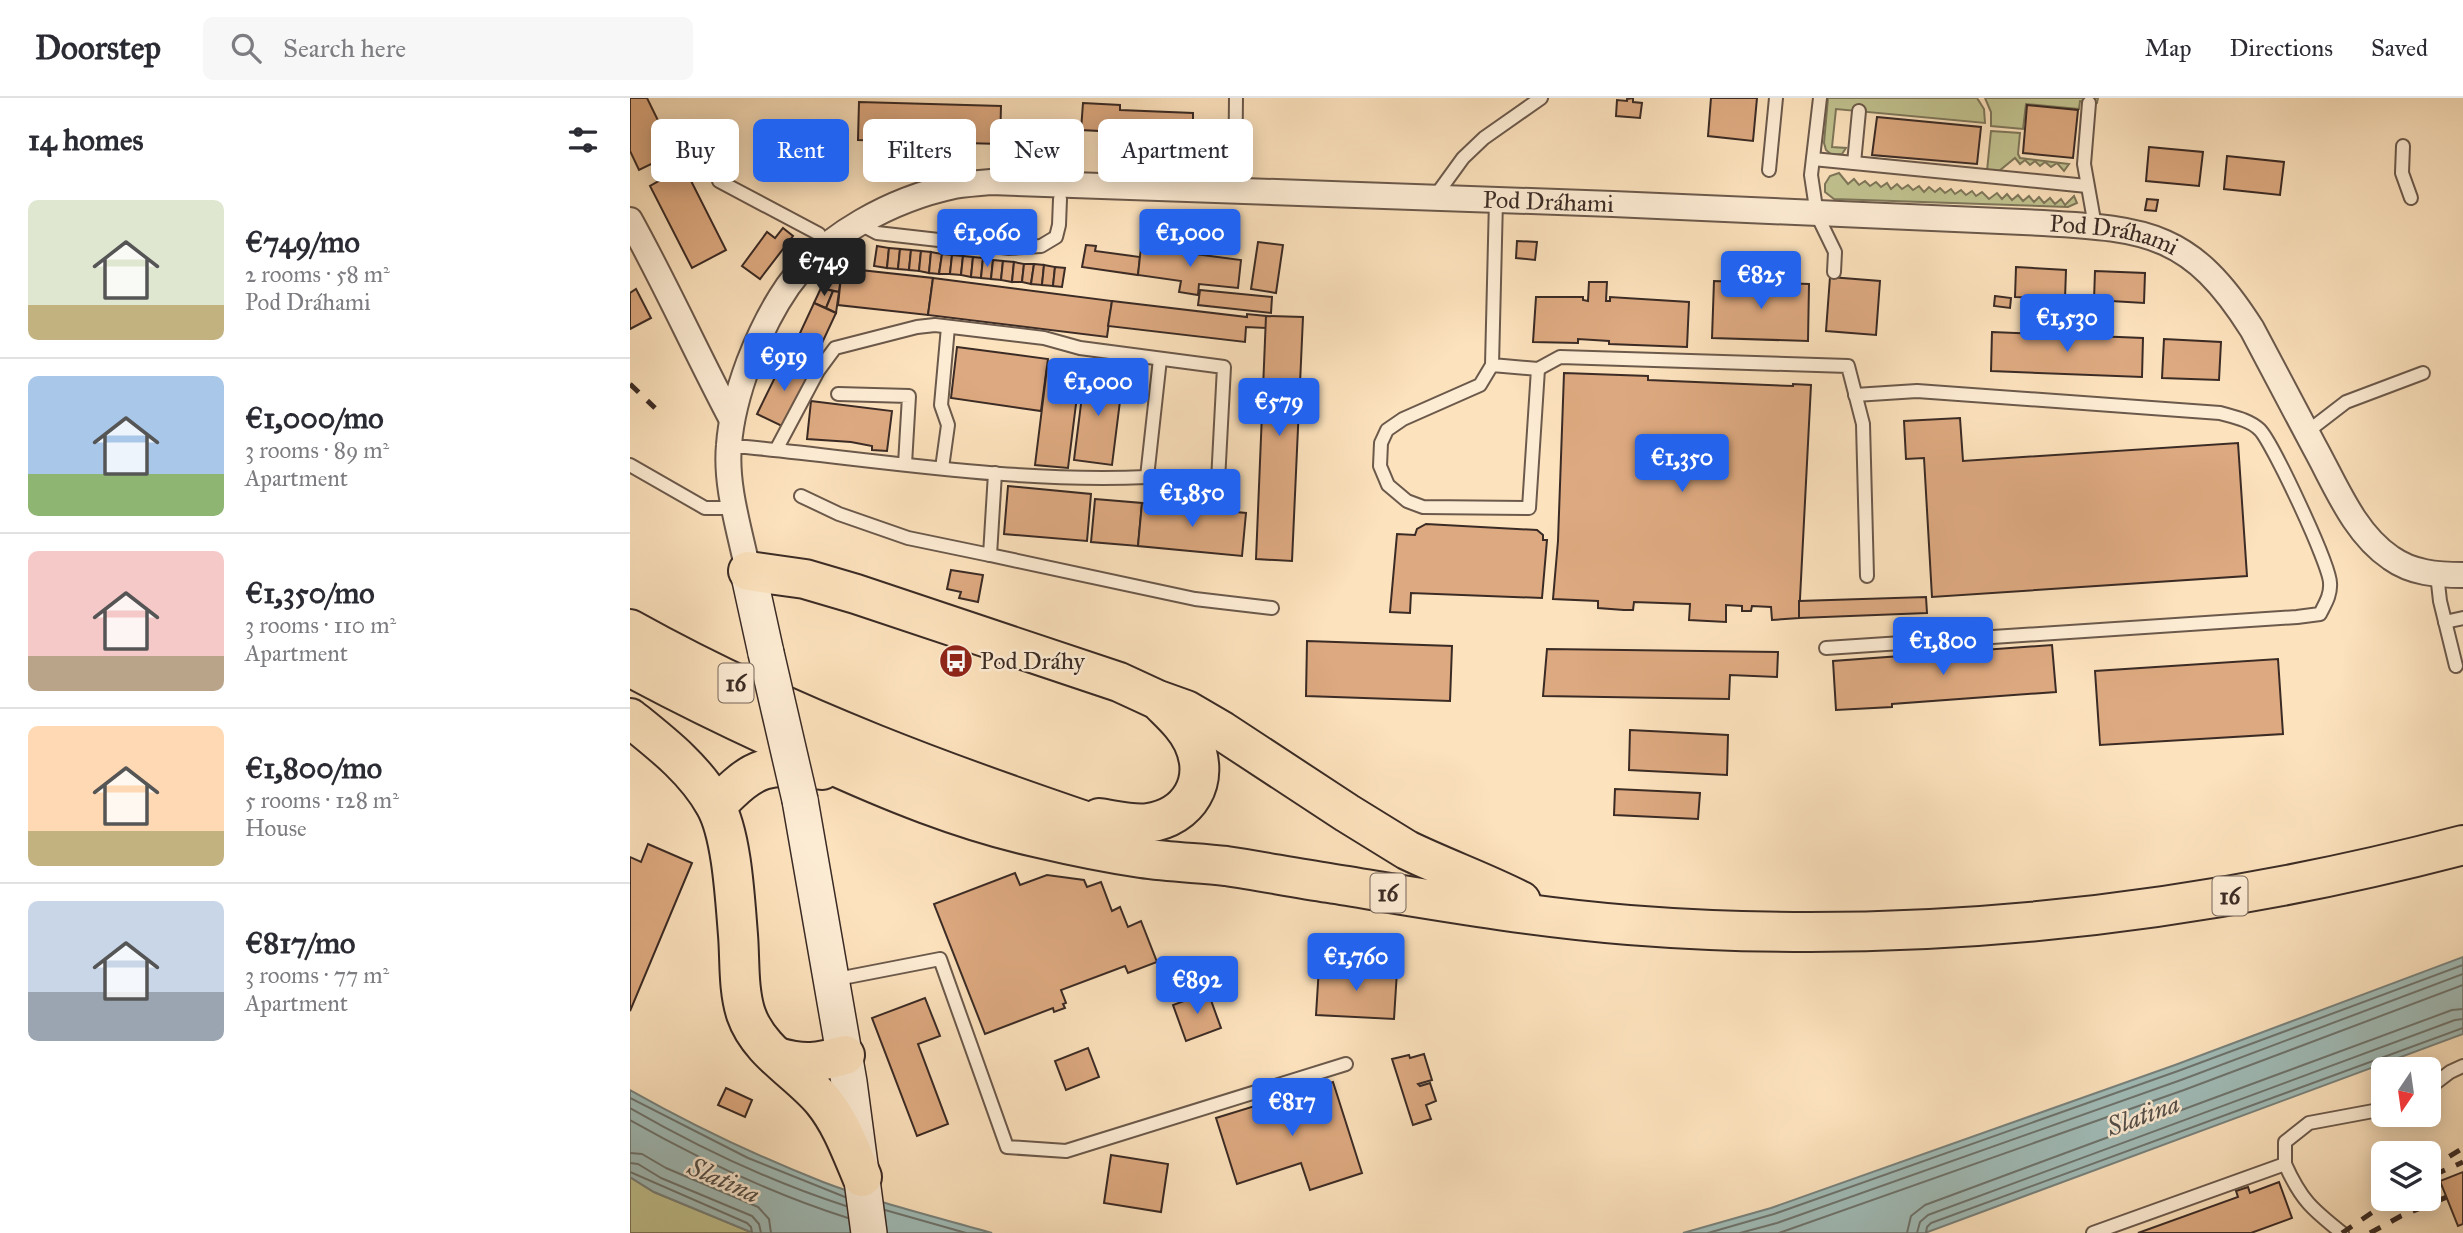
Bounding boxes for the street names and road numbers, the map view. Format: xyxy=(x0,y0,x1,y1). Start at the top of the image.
street label: Pod Dráhami xyxy=(1482,184,1615,219)
street label: Pod Dráhami xyxy=(2049,208,2184,262)
road number: 16 xyxy=(718,664,754,702)
road number: 16 xyxy=(1370,874,1406,912)
road number: 16 xyxy=(2212,876,2248,916)

